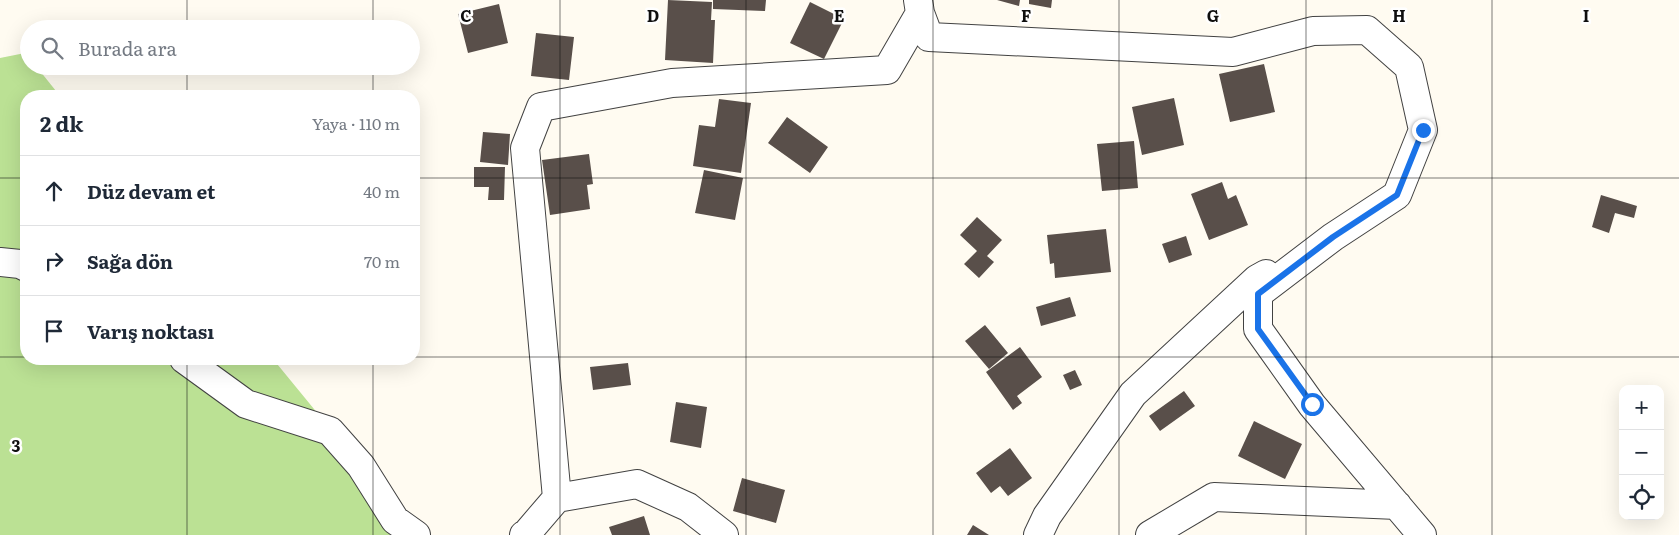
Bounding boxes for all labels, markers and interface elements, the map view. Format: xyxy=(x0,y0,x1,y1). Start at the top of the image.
text: C xyxy=(460,3,472,27)
text: D xyxy=(647,3,659,27)
text: E xyxy=(834,3,845,27)
text: F xyxy=(1021,3,1031,27)
text: G xyxy=(1207,3,1219,27)
text: H xyxy=(1392,3,1406,27)
text: I xyxy=(1583,3,1589,27)
search box xyxy=(20,20,420,75)
icon: search xyxy=(38,34,66,62)
text: Burada ara xyxy=(78,34,177,62)
text: 2 dk xyxy=(40,107,83,138)
text: Yaya · 110 m xyxy=(312,111,400,135)
route end xyxy=(1412,119,1435,142)
icon: ahead xyxy=(40,177,68,205)
text: Düz devam et xyxy=(87,177,215,205)
text: 40 m xyxy=(363,179,400,203)
icon: right xyxy=(40,247,68,275)
text: Sağa dön xyxy=(87,247,173,275)
text: 70 m xyxy=(364,249,400,273)
icon: arrive xyxy=(40,317,68,345)
text: Varış noktası xyxy=(87,317,214,345)
map controls xyxy=(1619,385,1664,520)
button: + xyxy=(1619,385,1664,430)
route start xyxy=(1301,393,1324,416)
button: − xyxy=(1619,430,1664,475)
text: 3 xyxy=(12,433,21,457)
button: locate xyxy=(1619,475,1664,520)

